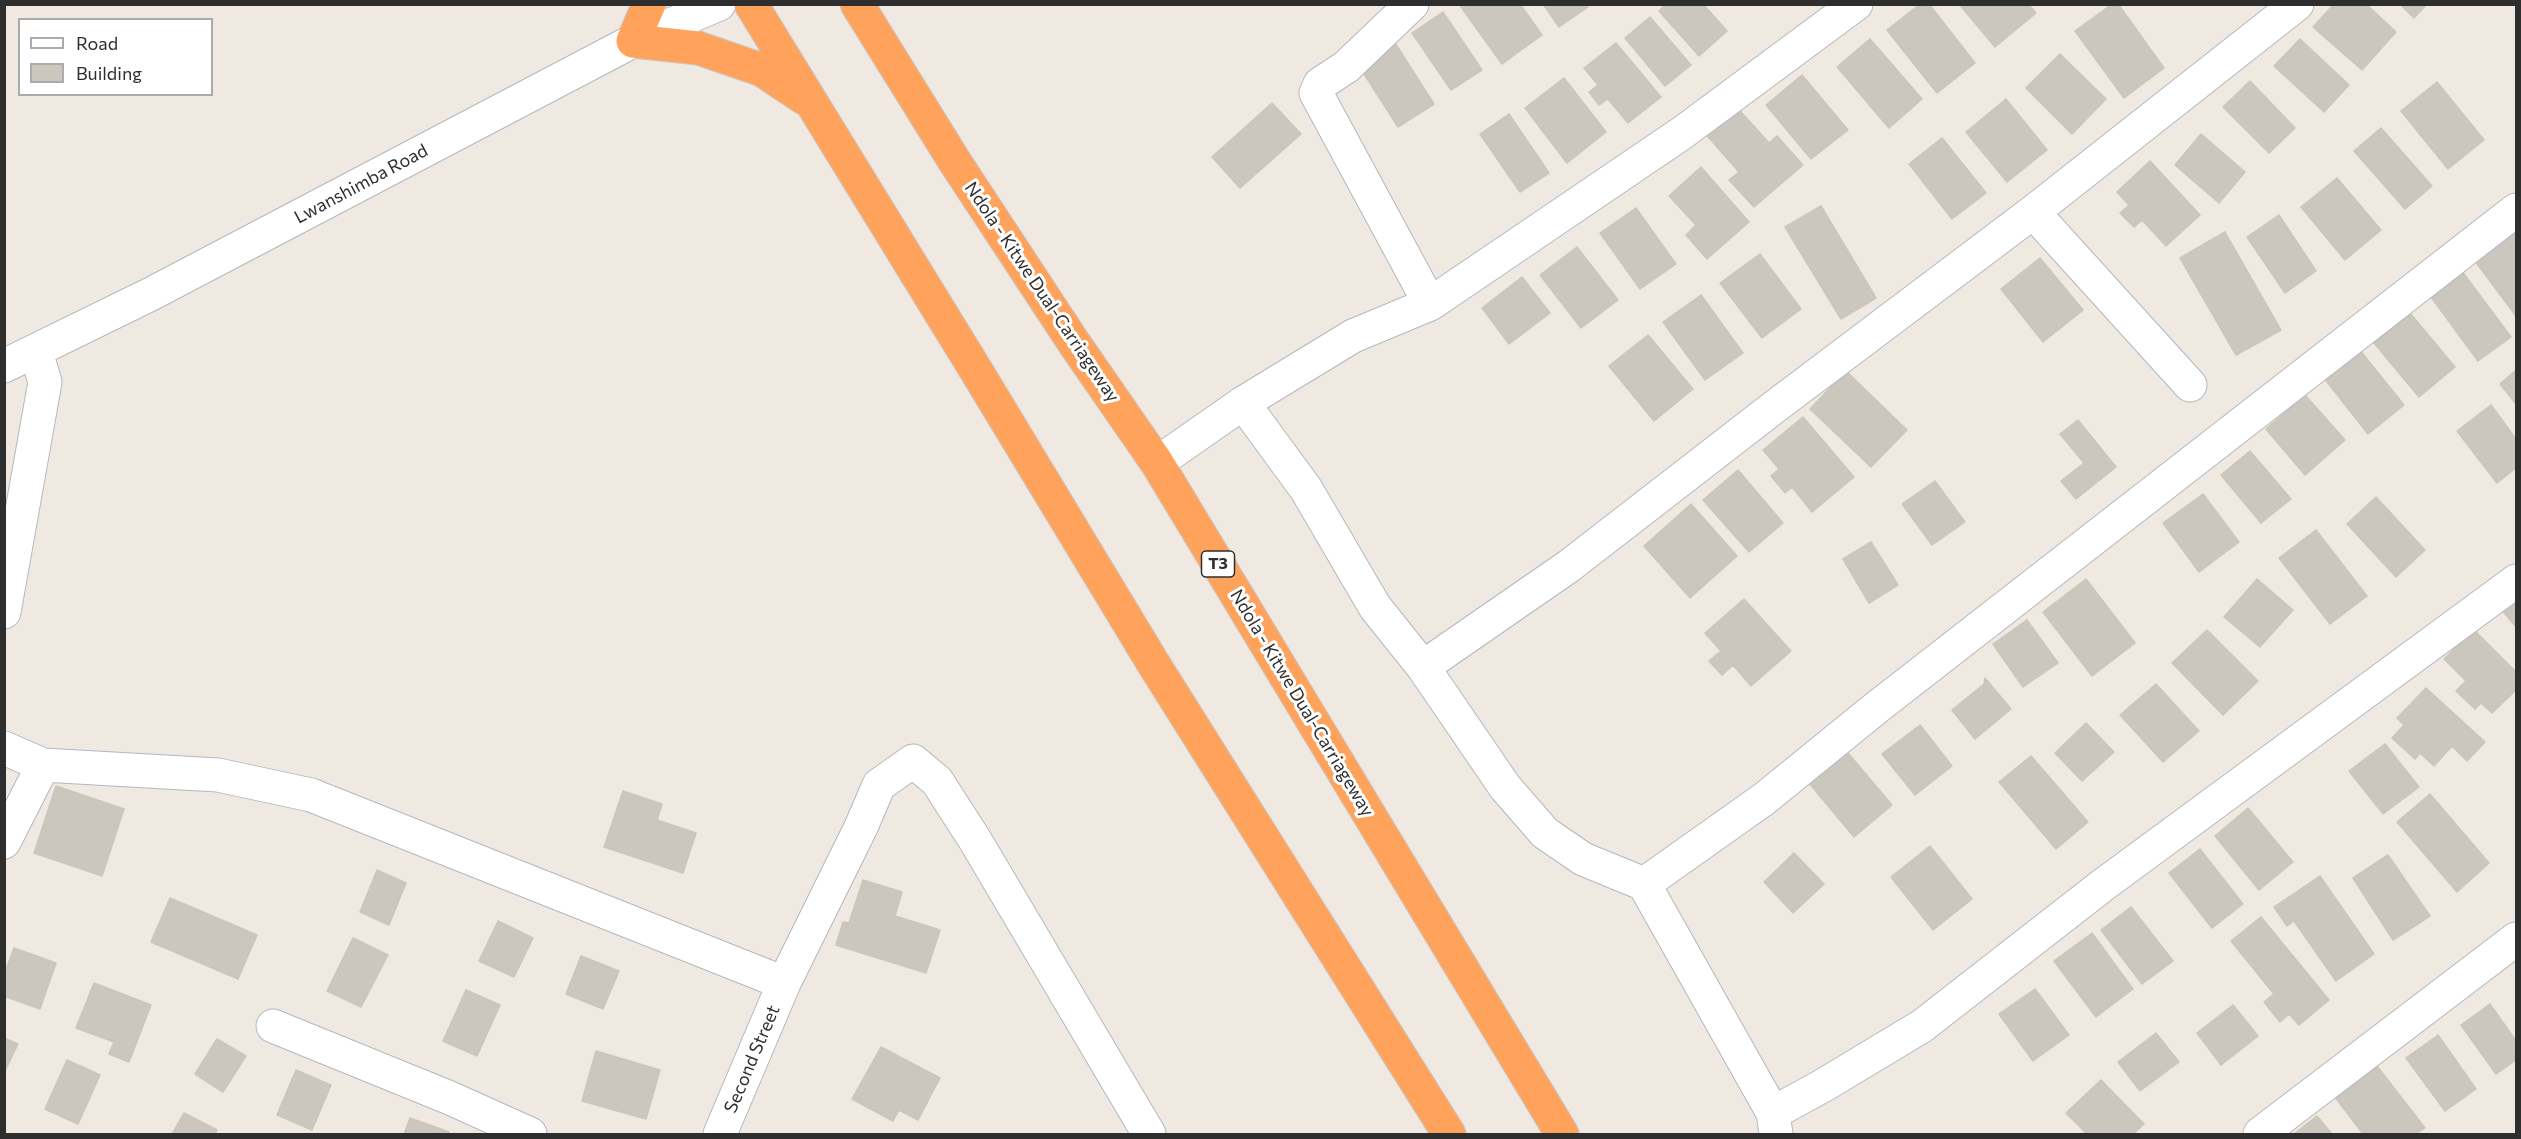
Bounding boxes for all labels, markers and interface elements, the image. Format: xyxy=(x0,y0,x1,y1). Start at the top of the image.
legend xyxy=(18,18,213,96)
text: Road xyxy=(76,32,118,54)
text: Building xyxy=(76,62,142,84)
street label: Lwanshimba Road xyxy=(291,140,431,228)
street label: Ndola - Kitwe Dual-Carriageway xyxy=(960,178,1124,406)
road number: T3 xyxy=(1202,551,1234,577)
street label: Ndola - Kitwe Dual-Carriageway xyxy=(1226,586,1378,820)
street label: Second Street xyxy=(720,1002,784,1116)

